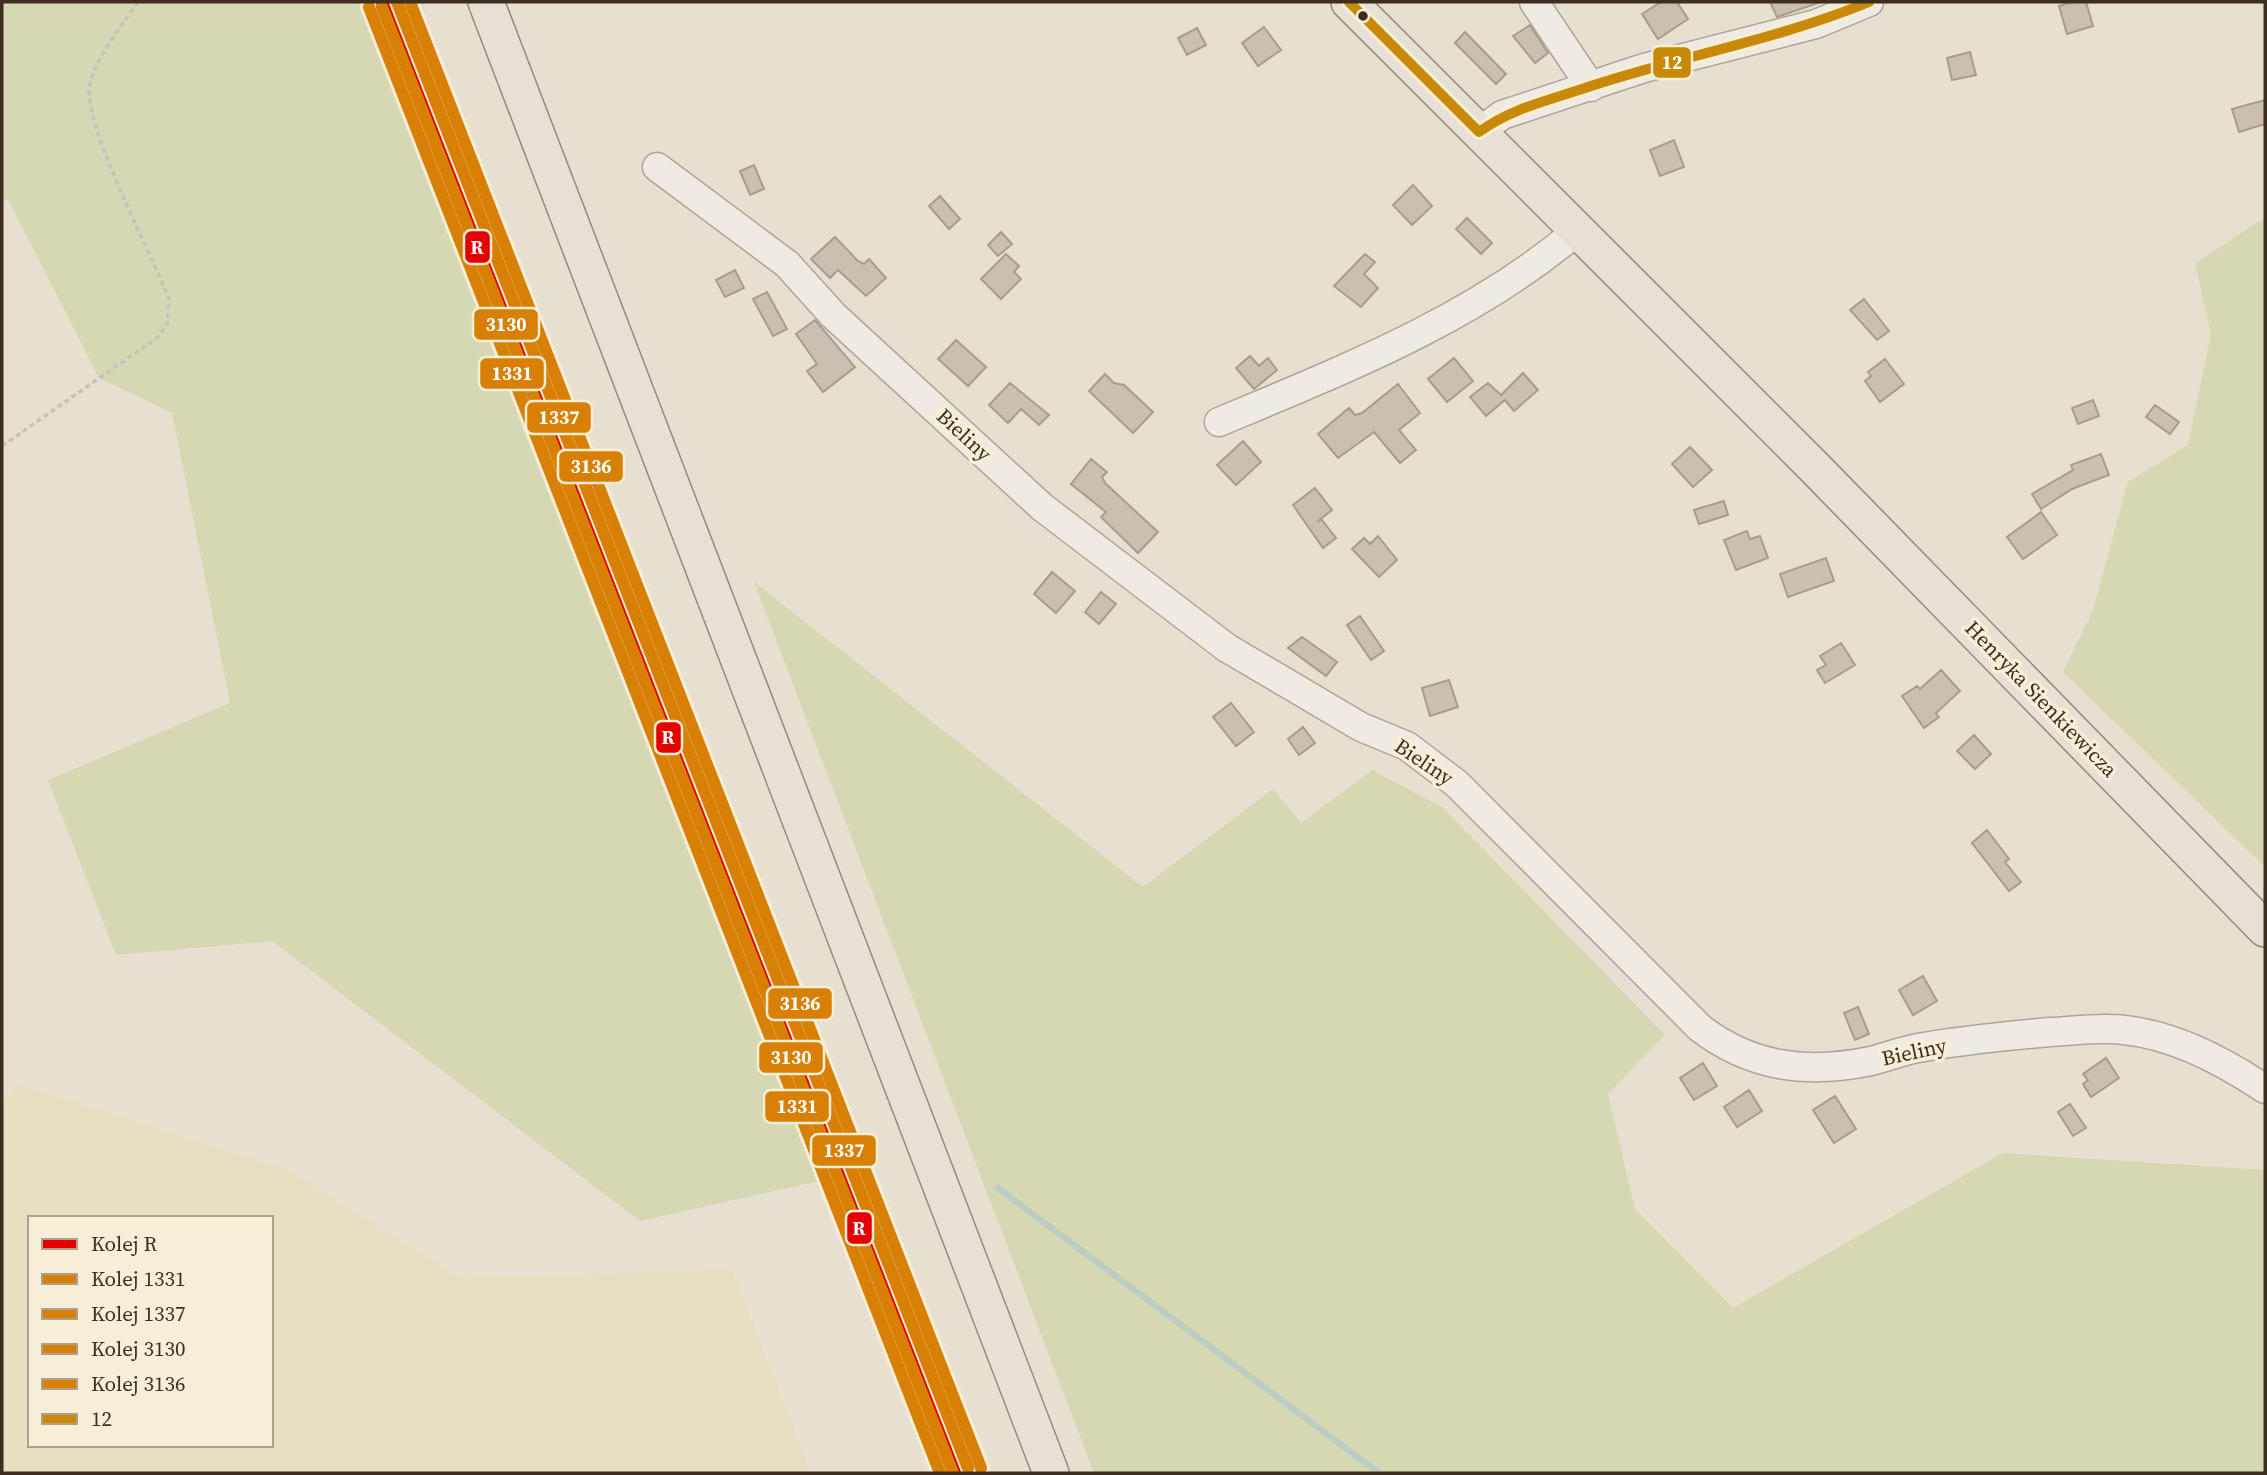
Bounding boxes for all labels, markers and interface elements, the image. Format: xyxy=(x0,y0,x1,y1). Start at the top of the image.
unlabelled marker xyxy=(1356,9,1370,23)
line badge: 12 xyxy=(1652,46,1692,79)
text: 12 xyxy=(1662,49,1682,75)
line badge: R xyxy=(464,230,491,264)
text: R xyxy=(471,234,484,260)
line badge: 3130 xyxy=(473,308,539,341)
text: 3130 xyxy=(485,311,527,337)
line badge: 1331 xyxy=(479,357,545,390)
text: 1331 xyxy=(491,360,533,386)
line badge: 1337 xyxy=(526,401,592,434)
street label: Bieliny xyxy=(931,402,998,468)
text: 1337 xyxy=(538,404,580,430)
line badge: 3136 xyxy=(558,450,624,483)
text: 3136 xyxy=(570,453,612,479)
street label: Henryka Sienkiewicza xyxy=(1959,614,2124,784)
line badge: R xyxy=(655,721,682,754)
text: R xyxy=(662,724,675,750)
street label: Bieliny xyxy=(1389,731,1460,792)
line badge: 3136 xyxy=(767,987,833,1020)
text: 3136 xyxy=(779,990,821,1016)
street label: Bieliny xyxy=(1879,1030,1949,1072)
line badge: 3130 xyxy=(758,1041,824,1074)
text: 3130 xyxy=(770,1044,812,1070)
line badge: 1331 xyxy=(764,1090,830,1123)
text: 1331 xyxy=(776,1093,818,1119)
line badge: 1337 xyxy=(811,1134,877,1167)
text: 1337 xyxy=(823,1137,865,1163)
line badge: R xyxy=(846,1211,873,1245)
text: R xyxy=(853,1215,866,1241)
legend xyxy=(28,1216,273,1447)
text: Kolej R xyxy=(91,1229,158,1258)
text: Kolej 1331 xyxy=(91,1264,186,1293)
text: Kolej 1337 xyxy=(91,1299,186,1328)
text: Kolej 3130 xyxy=(91,1334,186,1363)
text: Kolej 3136 xyxy=(91,1369,186,1398)
text: 12 xyxy=(91,1404,112,1433)

